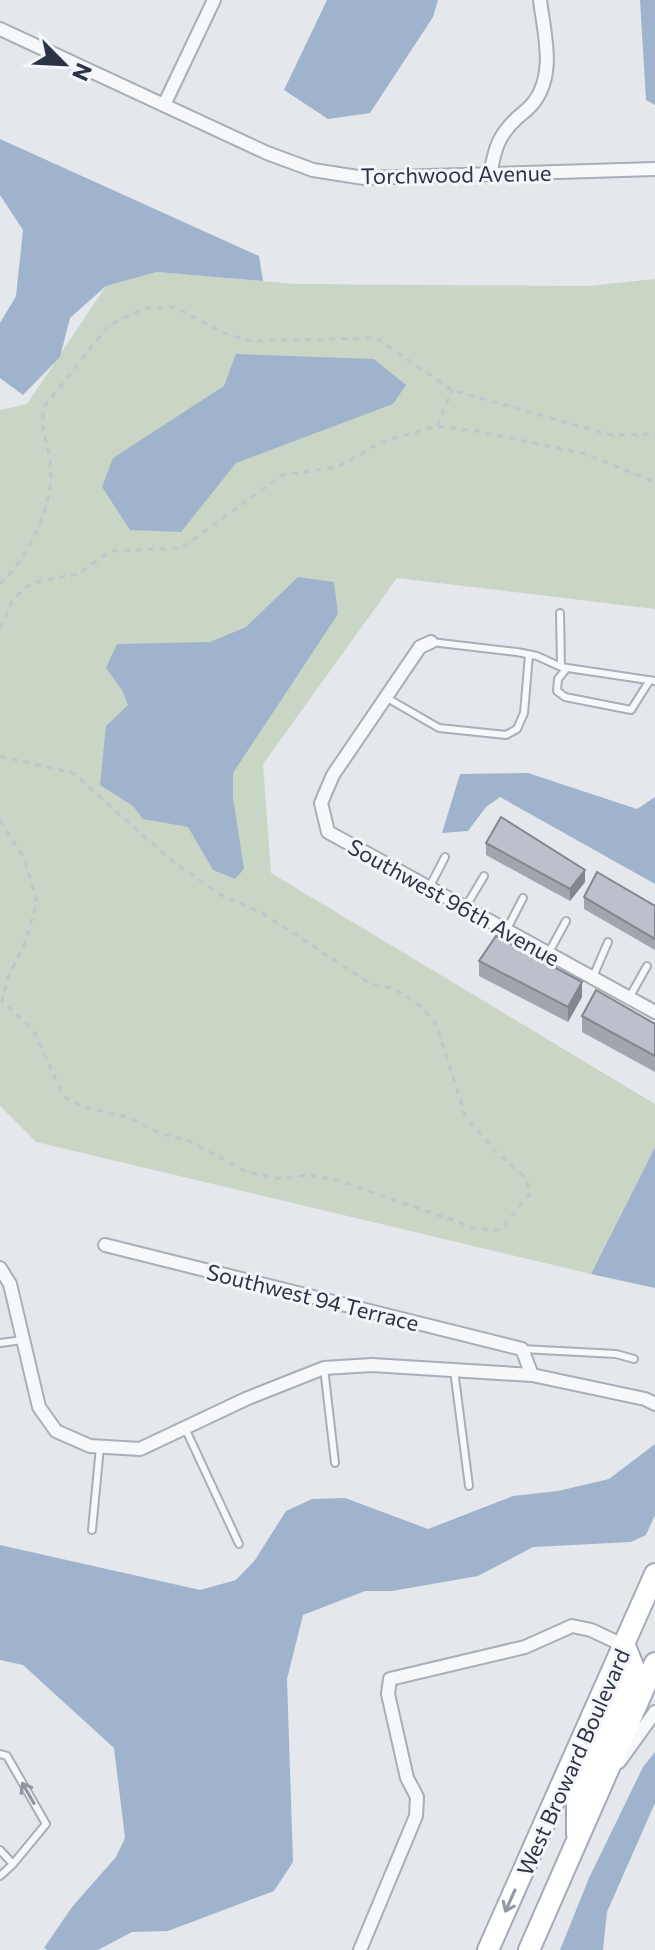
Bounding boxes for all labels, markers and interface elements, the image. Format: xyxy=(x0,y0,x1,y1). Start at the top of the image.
north arrow xyxy=(24,24,104,104)
text: N xyxy=(67,59,98,85)
street label: Torchwood Avenue xyxy=(360,159,552,189)
street label: Southwest 96th Avenue xyxy=(344,833,564,971)
street label: Southwest 94 Terrace xyxy=(204,1258,422,1336)
street label: West Broward Boulevard xyxy=(511,1644,635,1880)
one-way arrow xyxy=(20,1781,35,1805)
one-way arrow xyxy=(502,1888,517,1913)

